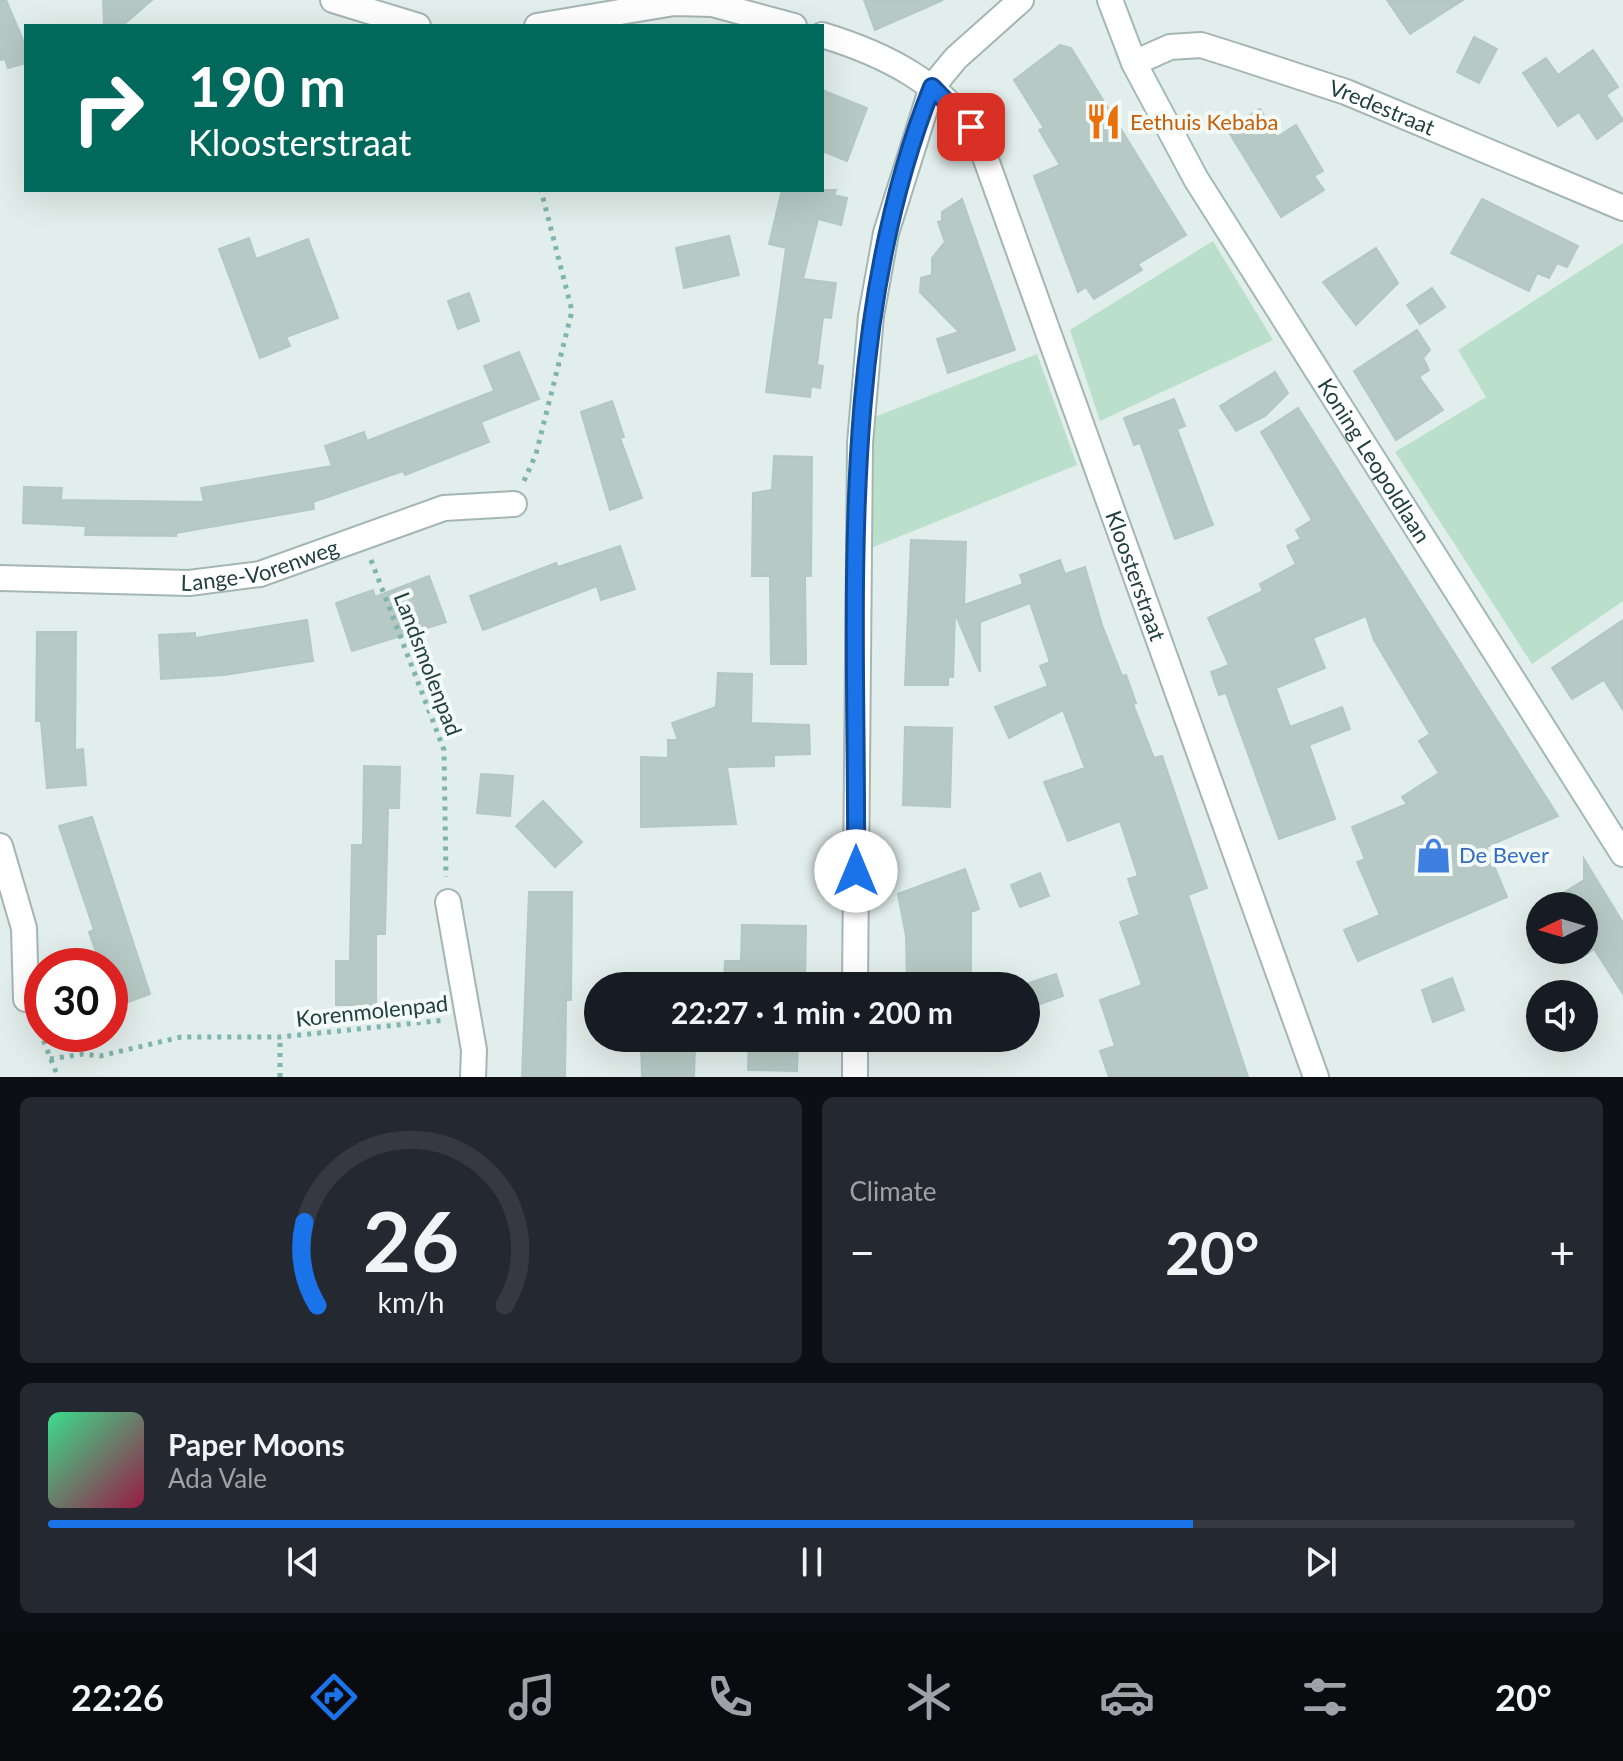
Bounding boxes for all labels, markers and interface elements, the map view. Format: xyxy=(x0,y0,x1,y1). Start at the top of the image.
text: 190 m xyxy=(188,52,346,119)
icon: right xyxy=(56,56,160,160)
street label: Vredestraat xyxy=(1326,73,1439,141)
pin xyxy=(937,93,1005,161)
restaurant icon: Eethuis Kebaba xyxy=(1085,103,1123,141)
icon: arrive xyxy=(949,105,993,149)
place label: Eethuis Kebaba xyxy=(1130,108,1278,135)
text: Kloosterstraat xyxy=(188,120,411,164)
street label: Koning Leopoldlaan xyxy=(1312,373,1437,547)
street label: Kloosterstraat xyxy=(1100,507,1172,644)
street label: Lange-Vorenweg xyxy=(180,533,342,596)
street label: Landsmolenpad xyxy=(389,588,468,739)
position arrow xyxy=(814,829,898,913)
shop icon: De Bever xyxy=(1414,836,1452,874)
place label: De Bever xyxy=(1459,841,1549,868)
north arrow xyxy=(1526,892,1598,964)
map controls xyxy=(1526,892,1598,1052)
speed limit sign: 30 xyxy=(24,948,128,1052)
button: sound xyxy=(1526,980,1598,1052)
street label: Korenmolenpad xyxy=(295,989,449,1032)
text: 22:27 · 1 min · 200 m xyxy=(671,994,953,1030)
text: Climate xyxy=(850,1175,936,1207)
text: 26 xyxy=(363,1190,459,1290)
text: 20° xyxy=(1165,1216,1260,1288)
text: − xyxy=(850,1226,875,1278)
text: + xyxy=(1549,1226,1575,1278)
text: km/h xyxy=(377,1285,444,1319)
text: Paper Moons xyxy=(168,1426,345,1462)
text: Ada Vale xyxy=(168,1462,267,1494)
icon: previous xyxy=(281,1540,325,1584)
icon: pause xyxy=(790,1540,834,1584)
icon: next xyxy=(1299,1540,1343,1584)
icon: directions xyxy=(306,1669,362,1725)
icon: music xyxy=(504,1669,560,1725)
icon: phone xyxy=(702,1669,758,1725)
icon: climate xyxy=(901,1669,957,1725)
icon: car xyxy=(1099,1669,1155,1725)
icon: filters xyxy=(1297,1669,1353,1725)
text: 22:26 xyxy=(71,1675,164,1719)
text: 20° xyxy=(1495,1675,1552,1719)

